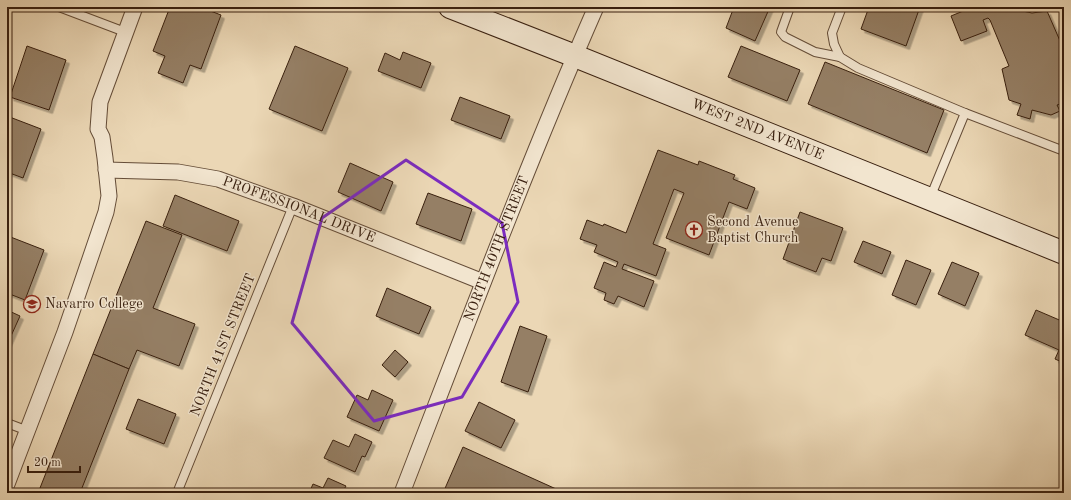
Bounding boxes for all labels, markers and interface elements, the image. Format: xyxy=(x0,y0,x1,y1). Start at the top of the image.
street label: WEST 2ND AVENUE xyxy=(689,97,826,162)
street label: PROFESSIONAL DRIVE xyxy=(220,174,377,245)
street label: NORTH 40TH STREET xyxy=(462,174,532,323)
place label: Second Avenue Baptist Church xyxy=(707,215,799,245)
church icon: Second Avenue Baptist Church xyxy=(684,220,704,240)
street label: NORTH 41ST STREET xyxy=(188,272,258,418)
school or university icon: Navarro College xyxy=(22,294,42,314)
place label: Navarro College xyxy=(45,297,143,311)
scale bar xyxy=(28,448,80,474)
text: 20 m xyxy=(34,457,61,469)

